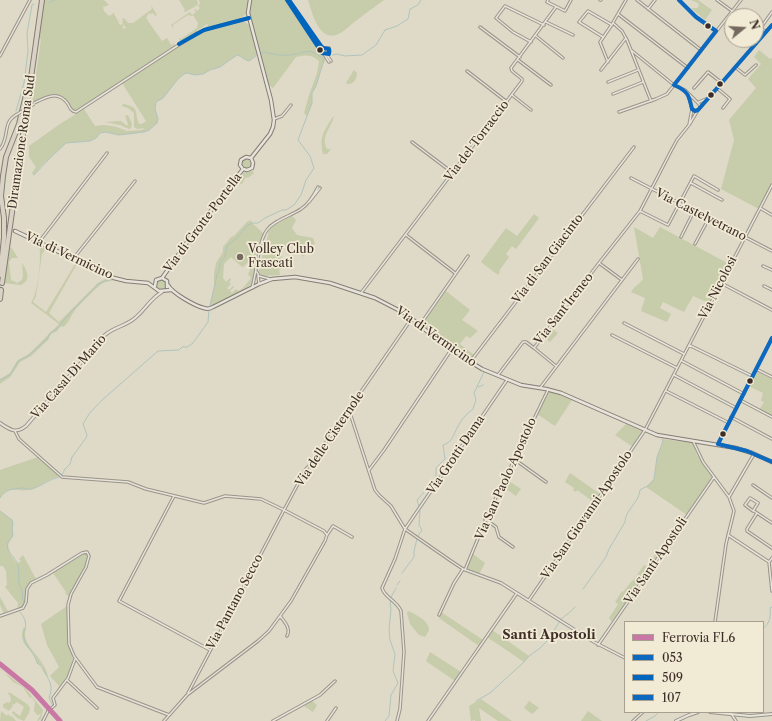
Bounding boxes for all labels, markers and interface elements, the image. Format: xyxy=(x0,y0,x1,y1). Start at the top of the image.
north arrow xyxy=(724,8,764,48)
text: N xyxy=(746,18,763,31)
unlabelled marker xyxy=(703,21,713,31)
unlabelled marker xyxy=(315,45,325,55)
street label: Diramazione Roma Sud xyxy=(5,74,39,210)
unlabelled marker xyxy=(715,79,725,89)
unlabelled marker xyxy=(706,90,716,100)
street label: Via del Torraccio xyxy=(442,98,512,184)
street label: Via di Grotte Portella xyxy=(161,170,245,276)
street label: Via Castelvetrano xyxy=(653,186,749,244)
street label: Via di San Giacinto xyxy=(509,211,587,307)
street label: Via di Vermicino xyxy=(23,229,115,283)
place label: Volley Club Frascati xyxy=(248,243,314,271)
marker: Volley Club Frascati xyxy=(235,252,245,262)
street label: Via Nicolosi xyxy=(696,254,740,322)
street label: Via Sant'Ireneo xyxy=(531,270,597,348)
street label: Via di Vermicino xyxy=(393,304,479,370)
street label: Via Casal Di Mario xyxy=(29,332,109,422)
unlabelled marker xyxy=(745,376,755,386)
street label: Via delle Cisternole xyxy=(293,388,367,490)
street label: Via Grotti Dama xyxy=(424,413,488,497)
street label: Via San Paolo Apostolo xyxy=(472,415,540,543)
unlabelled marker xyxy=(718,429,728,439)
street label: Via San Giovanni Apostolo xyxy=(539,448,635,582)
street label: Via Santi Apostoli xyxy=(622,515,690,607)
street label: Via Pantano Secco xyxy=(204,552,266,652)
legend xyxy=(624,621,764,713)
district label: Santi Apostoli xyxy=(502,627,596,643)
text: Ferrovia FL6 xyxy=(662,630,735,645)
text: 053 xyxy=(662,650,683,665)
text: 509 xyxy=(662,670,683,685)
text: 107 xyxy=(662,690,681,705)

